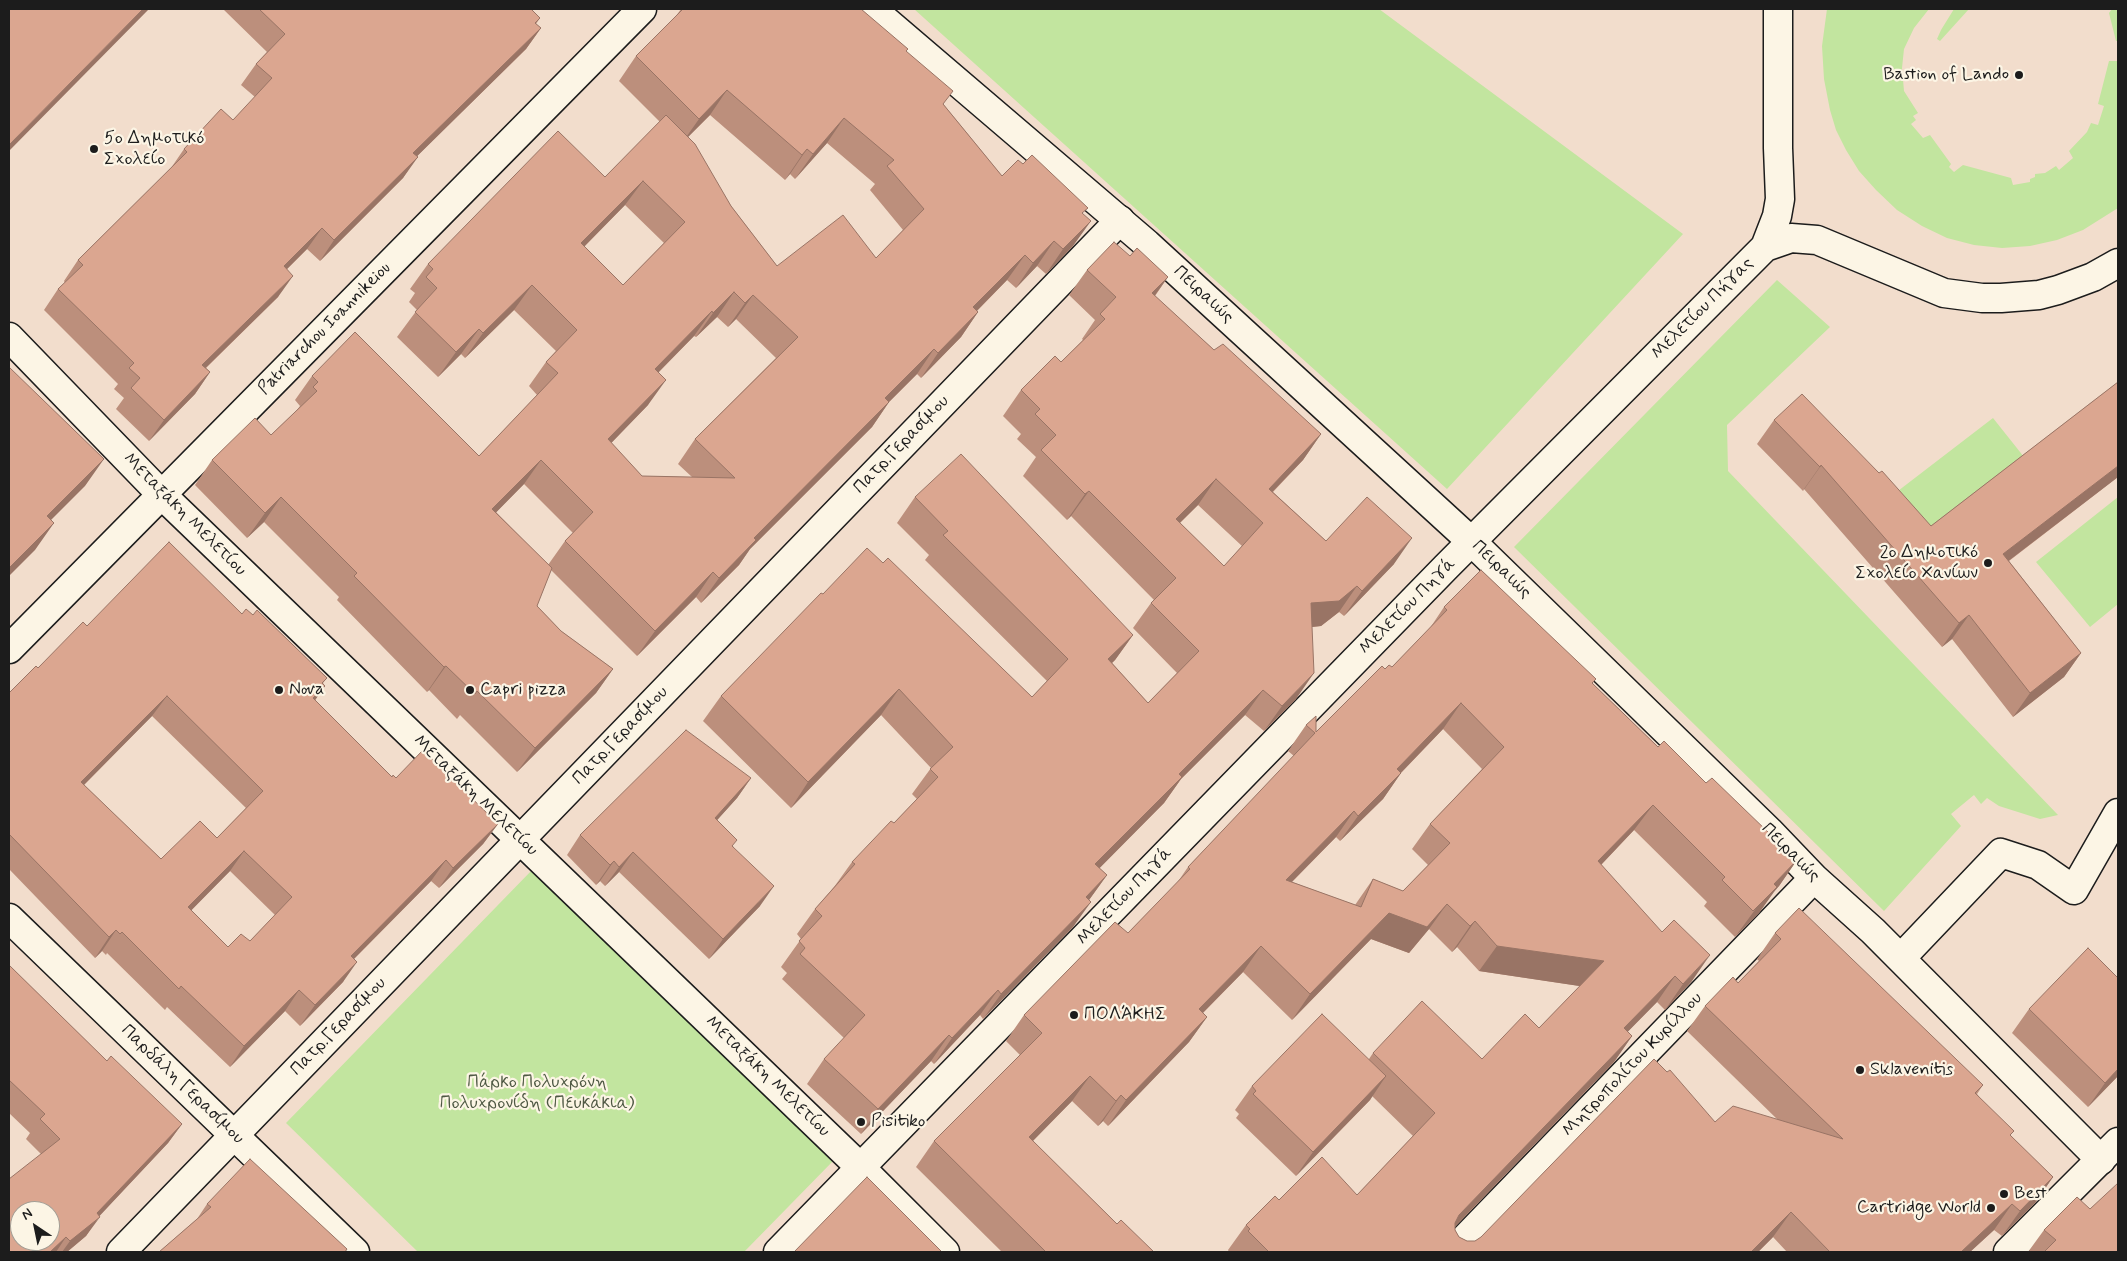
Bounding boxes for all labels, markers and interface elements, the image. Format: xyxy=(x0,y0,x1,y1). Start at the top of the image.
place label: Bastion of Lando xyxy=(1883,64,2009,86)
marker: Bastion of Lando xyxy=(2013,69,2025,81)
place label: 5ο Δημοτικό Σχολείο xyxy=(104,128,204,170)
marker: 5ο Δημοτικό Σχολείο xyxy=(88,143,100,155)
street label: Μελετίου Πήγας xyxy=(1647,253,1759,365)
street label: Patriarchou Ioannikeiou xyxy=(254,258,396,400)
street label: Πειραιώς xyxy=(1168,262,1238,328)
street label: Πατρ.Γερασίμου xyxy=(849,391,955,499)
street label: Μεταξάκη Μελετίου xyxy=(118,449,250,581)
street label: Πειραιώς xyxy=(1467,536,1535,604)
place label: 2ο Δημοτικό Σχολείο Χανίων xyxy=(1855,542,1978,584)
street label: Μελετίου Πηγά xyxy=(1355,554,1461,660)
marker: 2ο Δημοτικό Σχολείο Χανίων xyxy=(1982,557,1994,569)
place label: Nova xyxy=(289,679,324,701)
place label: Capri pizza xyxy=(480,679,566,701)
street label: Πατρ.Γερασίμου xyxy=(568,682,674,790)
marker: Nova xyxy=(273,684,285,696)
marker: Capri pizza xyxy=(464,684,476,696)
street label: Μεταξάκη Μελετίου xyxy=(408,731,542,861)
street label: Πειραιώς xyxy=(1756,819,1824,887)
street label: Μελετίου Πηγά xyxy=(1073,844,1177,950)
street label: Πατρ.Γερασίμου xyxy=(286,973,392,1081)
street label: Μητροπολίτου Κυρίλλου xyxy=(1558,988,1708,1142)
place label: ΠΟΛΆΚΗΣ xyxy=(1084,1004,1166,1026)
marker: ΠΟΛΆΚΗΣ xyxy=(1068,1009,1080,1021)
street label: Μεταξάκη Μελετίου xyxy=(700,1012,834,1142)
street label: Παρδάλη Γερασίμου xyxy=(116,1021,248,1149)
place label: Sklavenitis xyxy=(1870,1059,1953,1081)
marker: Sklavenitis xyxy=(1854,1064,1866,1076)
park label: Πάρκο Πολυχρόνη Πολυχρονίδη (Πευκάκια) xyxy=(440,1072,634,1114)
place label: Pisitiko xyxy=(871,1111,925,1133)
marker: Pisitiko xyxy=(855,1116,867,1128)
place label: Best xyxy=(2014,1183,2047,1205)
marker: Best xyxy=(1998,1188,2010,1200)
place label: Cartridge World xyxy=(1857,1197,1981,1219)
north arrow xyxy=(10,1201,60,1251)
marker: Cartridge World xyxy=(1985,1202,1997,1214)
text: N xyxy=(18,1204,36,1224)

